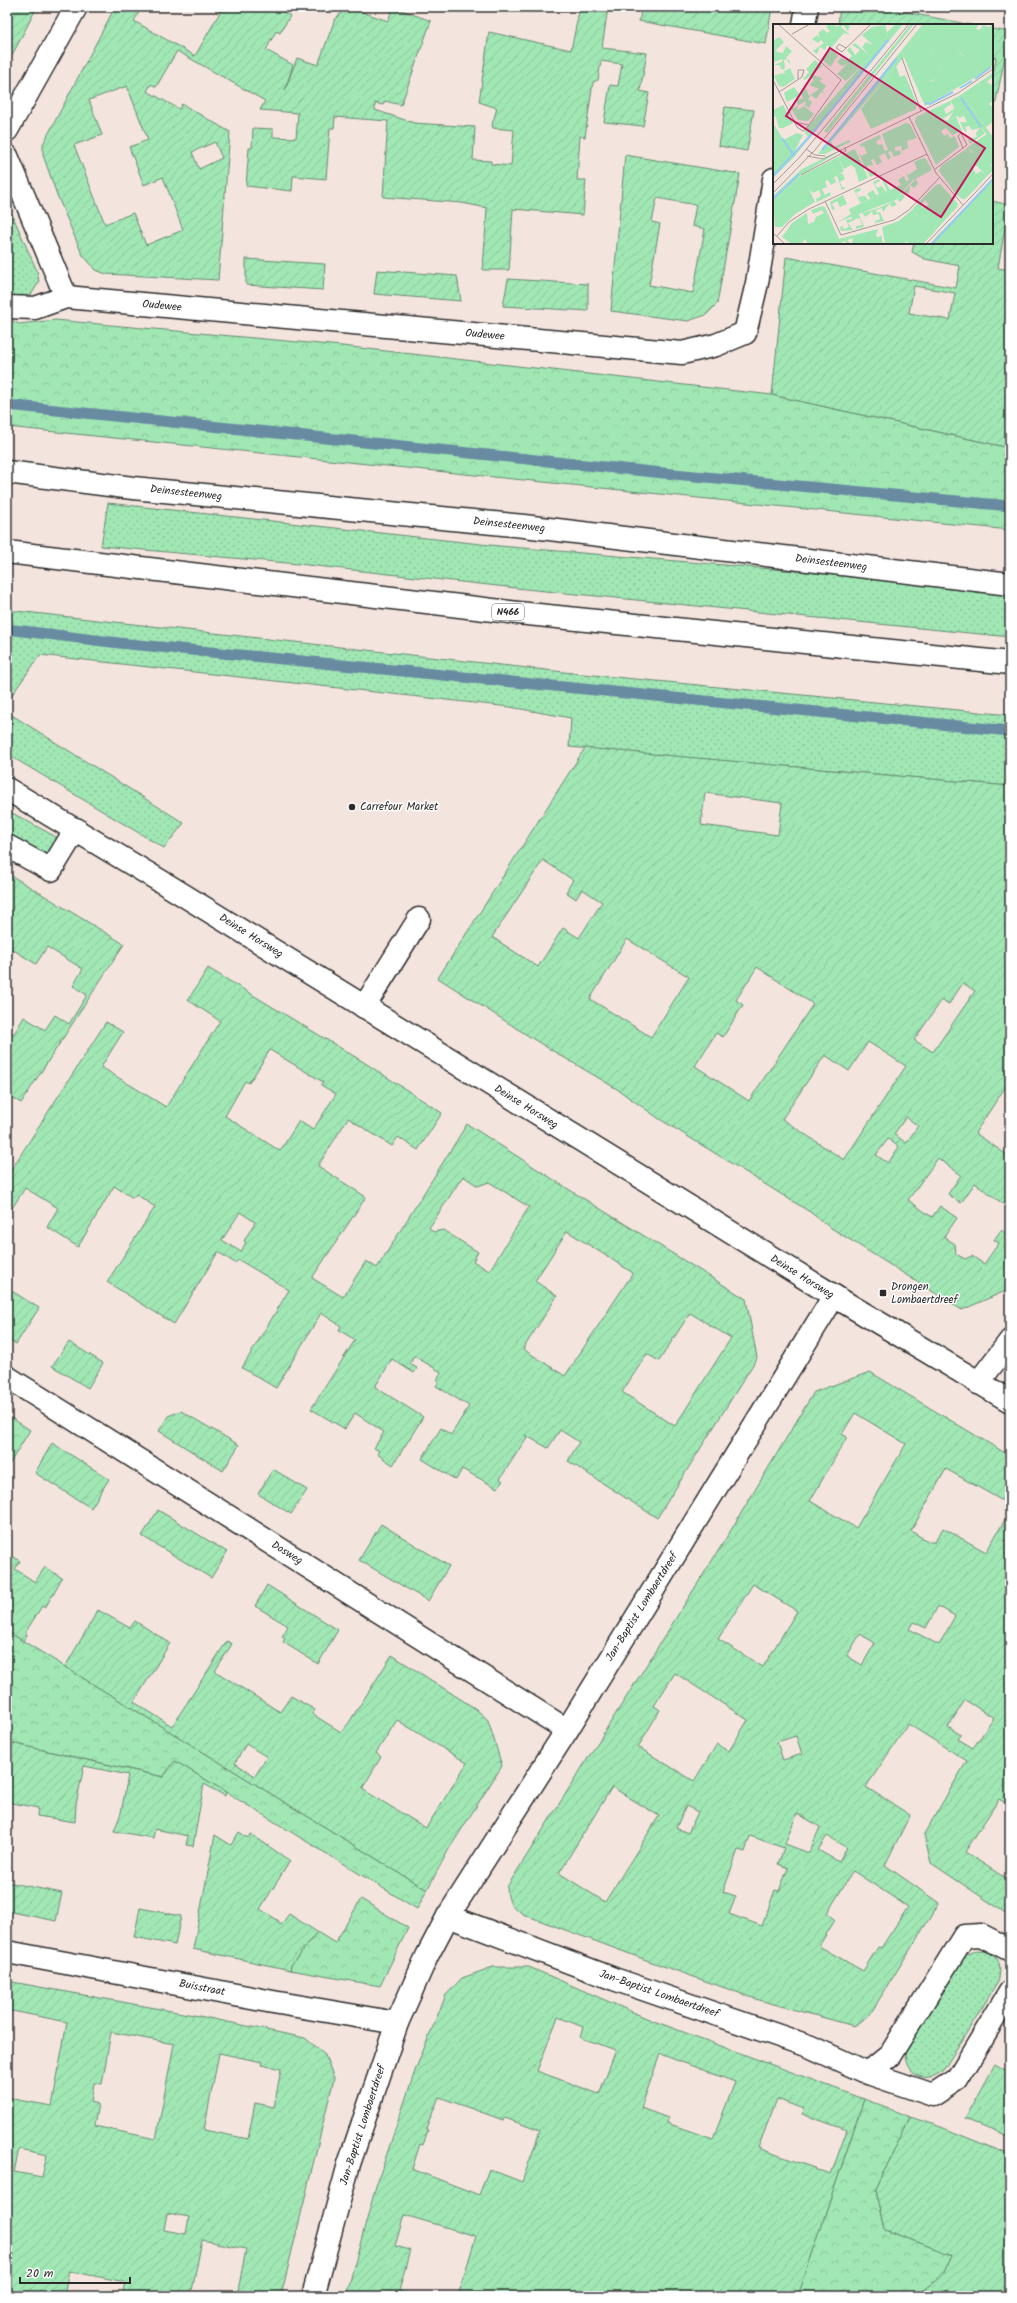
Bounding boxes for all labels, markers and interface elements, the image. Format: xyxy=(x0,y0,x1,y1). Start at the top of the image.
inset map xyxy=(773,24,993,244)
street label: Oudewee xyxy=(141,295,183,317)
street label: Oudewee xyxy=(464,324,506,346)
street label: Deinsesteenweg xyxy=(149,480,223,506)
street label: Deinsesteenweg xyxy=(472,512,546,538)
street label: Deinsesteenweg xyxy=(794,550,868,576)
road number: N466 xyxy=(492,604,524,620)
place label: Carrefour Market xyxy=(360,798,439,816)
marker: Carrefour Market xyxy=(347,802,357,812)
street label: Deinse Horsweg xyxy=(215,909,287,963)
street label: Deinse Horsweg xyxy=(490,1080,562,1134)
street label: Deinse Horsweg xyxy=(766,1250,838,1304)
place label: Drongen Lombaertdreef xyxy=(891,1278,960,1309)
marker: Drongen Lombaertdreef xyxy=(878,1288,888,1298)
street label: Dosweg xyxy=(268,1536,306,1570)
street label: Jan-Baptist Lombaertdreef xyxy=(601,1547,684,1665)
street label: Jan-Baptist Lombaertdreef xyxy=(597,1965,723,2024)
street label: Buisstraat xyxy=(177,1975,227,2001)
street label: Jan-Baptist Lombaertdreef xyxy=(335,2061,392,2187)
scale bar xyxy=(20,2259,130,2285)
text: 20 m xyxy=(26,2264,54,2283)

